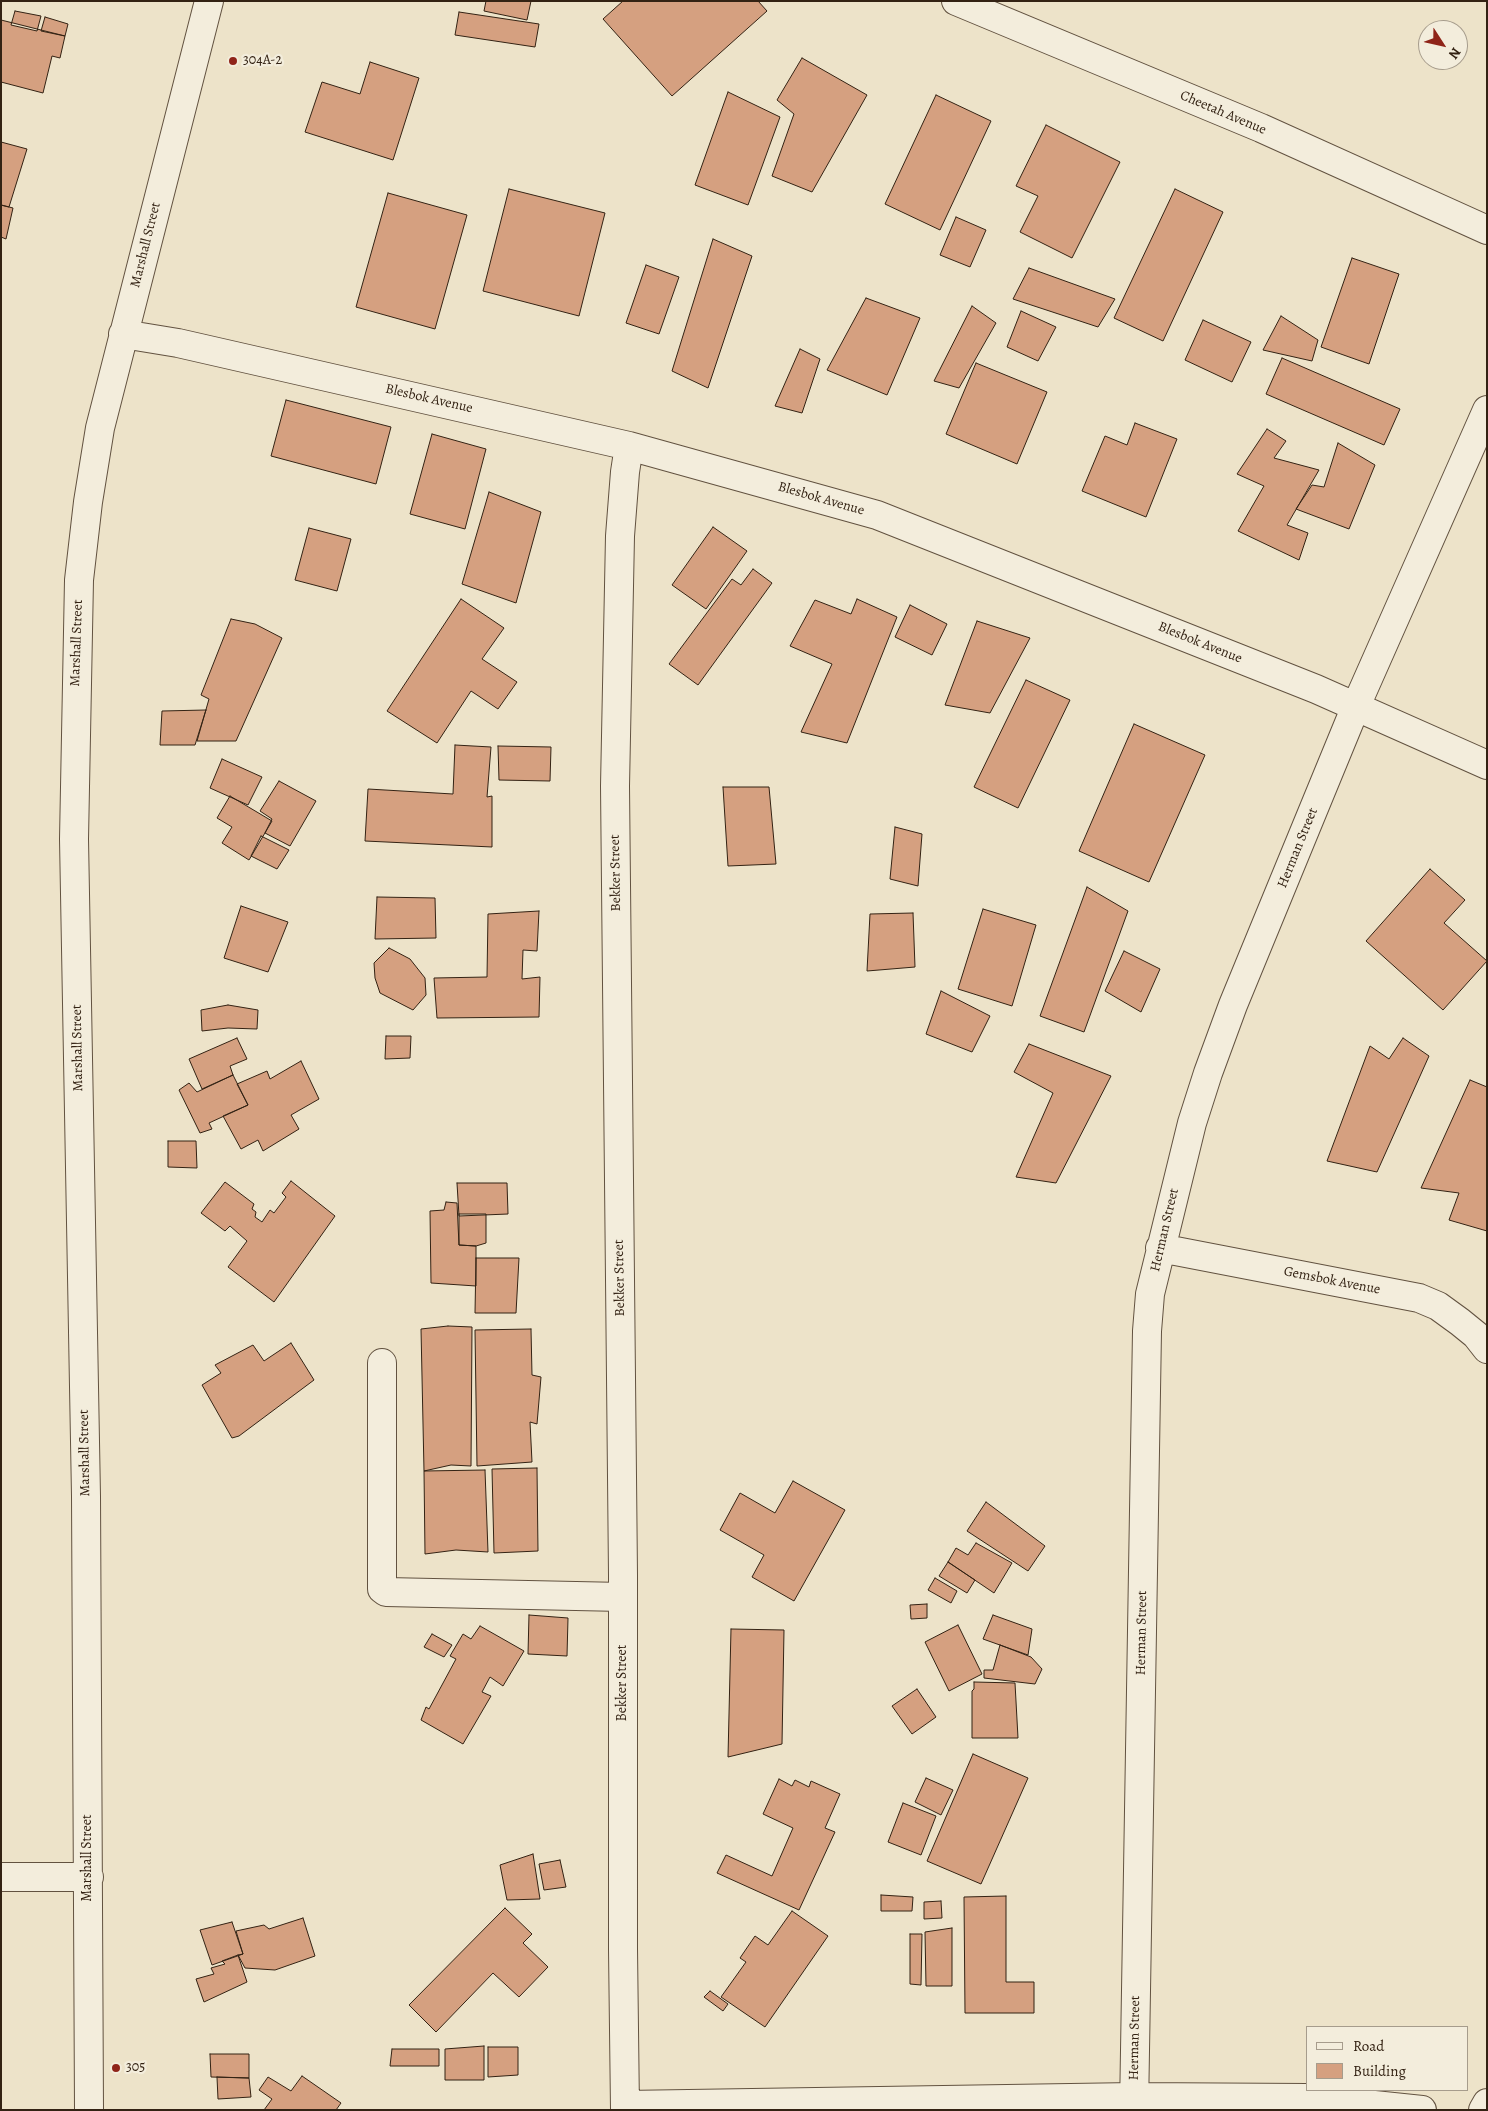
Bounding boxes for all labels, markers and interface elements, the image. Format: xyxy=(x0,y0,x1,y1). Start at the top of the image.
north arrow xyxy=(1418,20,1468,70)
text: N xyxy=(1444,44,1466,63)
place label: 304A-2 xyxy=(243,53,282,69)
marker: 304A-2 xyxy=(227,55,239,67)
street label: Cheetah Avenue xyxy=(1177,87,1269,139)
street label: Marshall Street xyxy=(127,201,165,289)
street label: Blesbok Avenue xyxy=(384,381,474,417)
street label: Blesbok Avenue xyxy=(776,479,866,519)
street label: Marshall Street xyxy=(67,599,87,687)
street label: Blesbok Avenue xyxy=(1156,619,1244,667)
street label: Herman Street xyxy=(1274,805,1322,891)
street label: Bekker Street xyxy=(607,834,625,912)
street label: Marshall Street xyxy=(69,1004,87,1092)
street label: Herman Street xyxy=(1147,1187,1183,1273)
street label: Bekker Street xyxy=(611,1239,629,1317)
street label: Gemsbok Avenue xyxy=(1282,1263,1382,1299)
street label: Marshall Street xyxy=(76,1409,94,1497)
street label: Herman Street xyxy=(1133,1590,1151,1676)
street label: Bekker Street xyxy=(615,1645,631,1721)
street label: Marshall Street xyxy=(80,1814,96,1902)
street label: Herman Street xyxy=(1126,1995,1144,2081)
legend xyxy=(1306,2026,1468,2091)
text: Road xyxy=(1353,2036,1384,2056)
place label: 305 xyxy=(126,2060,145,2076)
text: Building xyxy=(1353,2061,1406,2081)
marker: 305 xyxy=(110,2062,122,2074)

